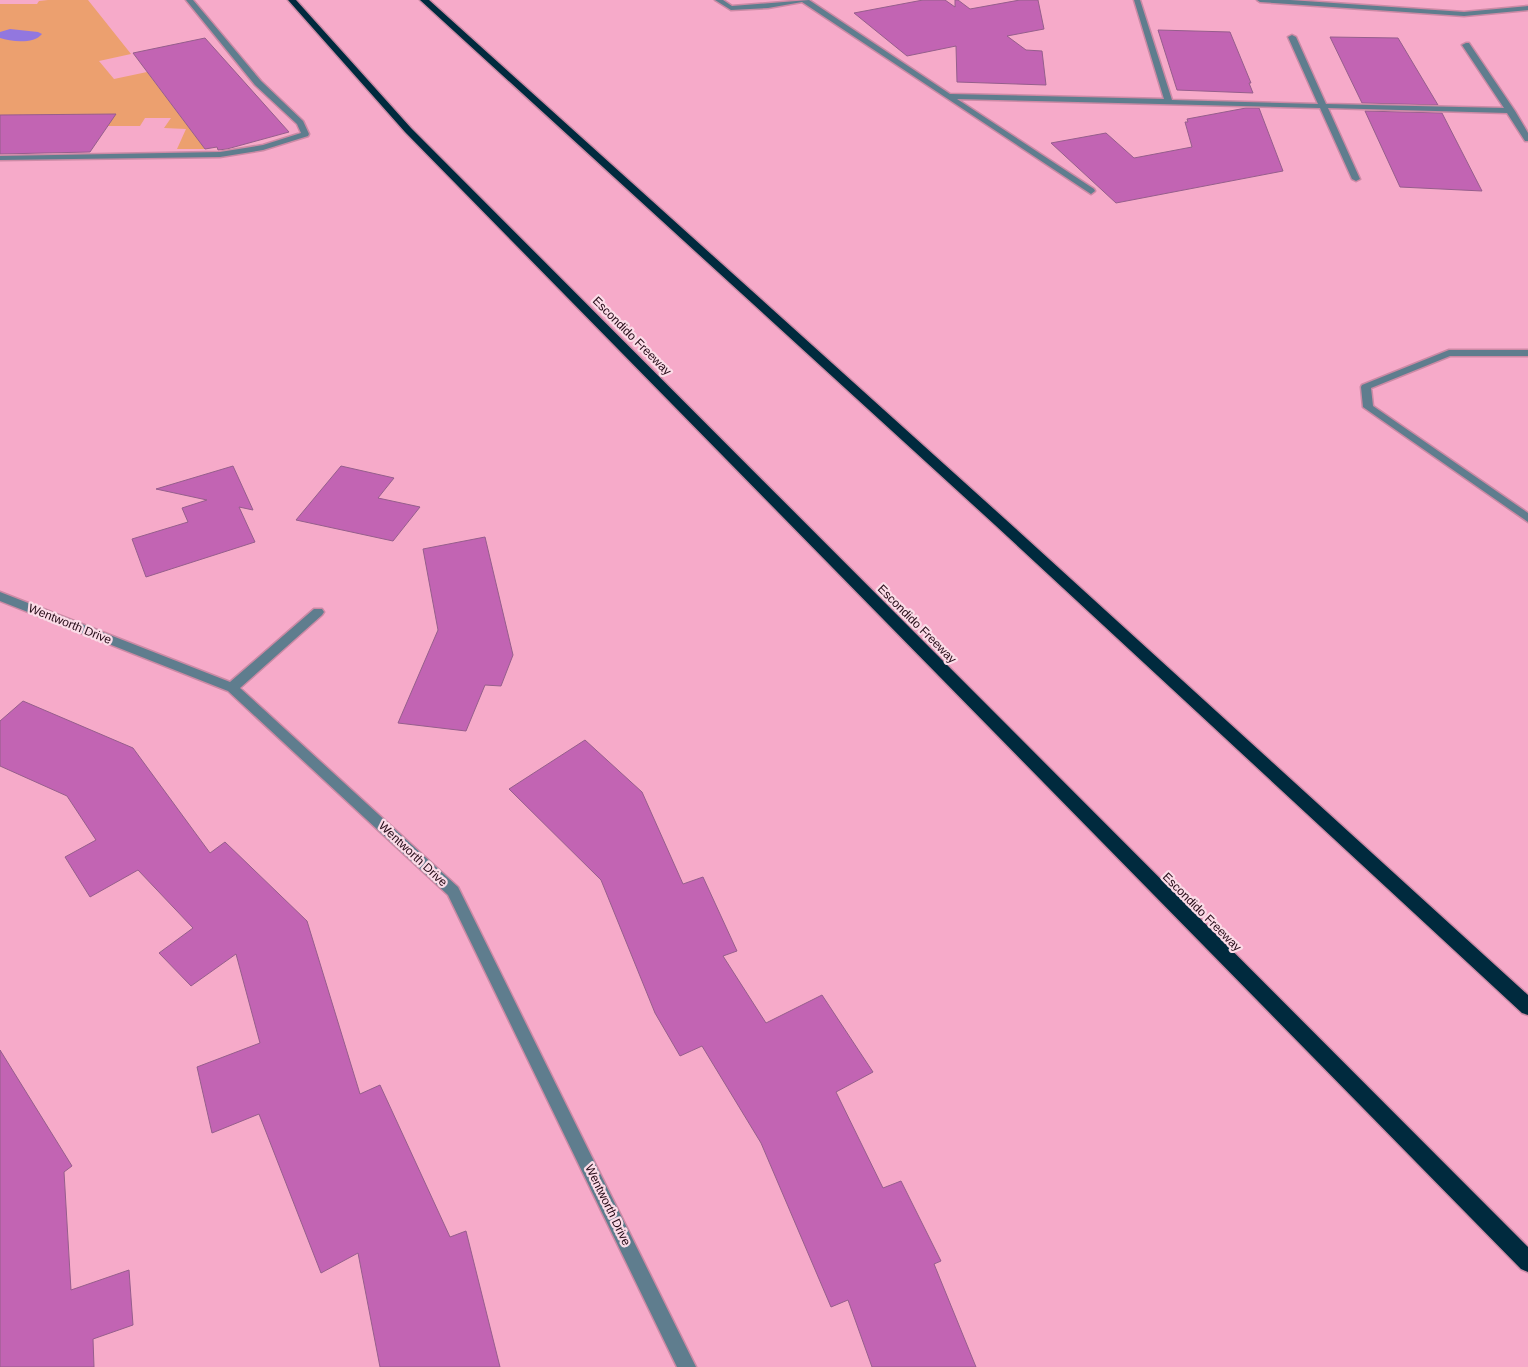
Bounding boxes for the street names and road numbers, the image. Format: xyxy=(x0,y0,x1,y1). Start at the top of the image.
street label: Escondido Freeway xyxy=(590,294,674,378)
street label: Escondido Freeway xyxy=(875,582,959,666)
street label: Wentworth Drive xyxy=(26,601,114,647)
street label: Wentworth Drive xyxy=(376,819,450,890)
street label: Escondido Freeway xyxy=(1160,870,1244,954)
street label: Wentworth Drive xyxy=(582,1162,634,1248)

